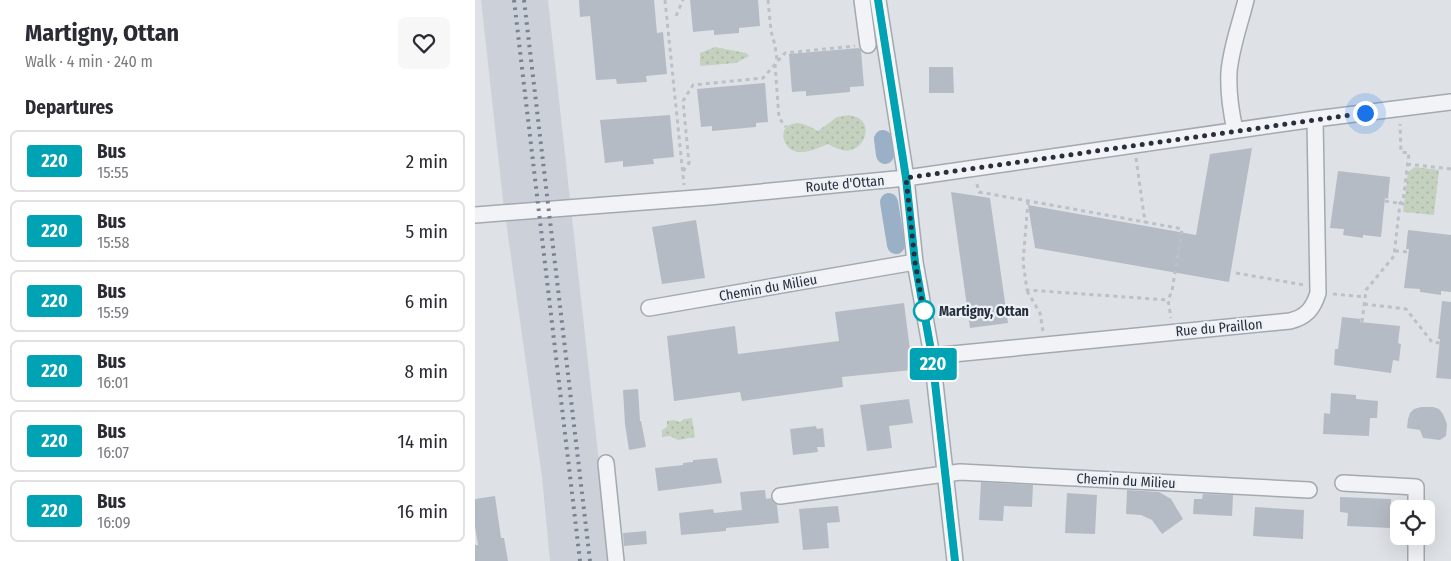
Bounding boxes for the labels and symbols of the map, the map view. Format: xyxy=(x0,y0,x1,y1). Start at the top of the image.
your location xyxy=(1353,101,1378,126)
street label: Route d'Ottan xyxy=(805,172,885,196)
street label: Chemin du Milieu xyxy=(718,271,818,305)
marker: Martigny, Ottan xyxy=(913,300,935,322)
place label: Martigny, Ottan xyxy=(939,303,1029,320)
street label: Rue du Praillon xyxy=(1175,316,1263,340)
line badge: 220 xyxy=(904,348,962,380)
street label: Chemin du Milieu xyxy=(1076,470,1176,492)

